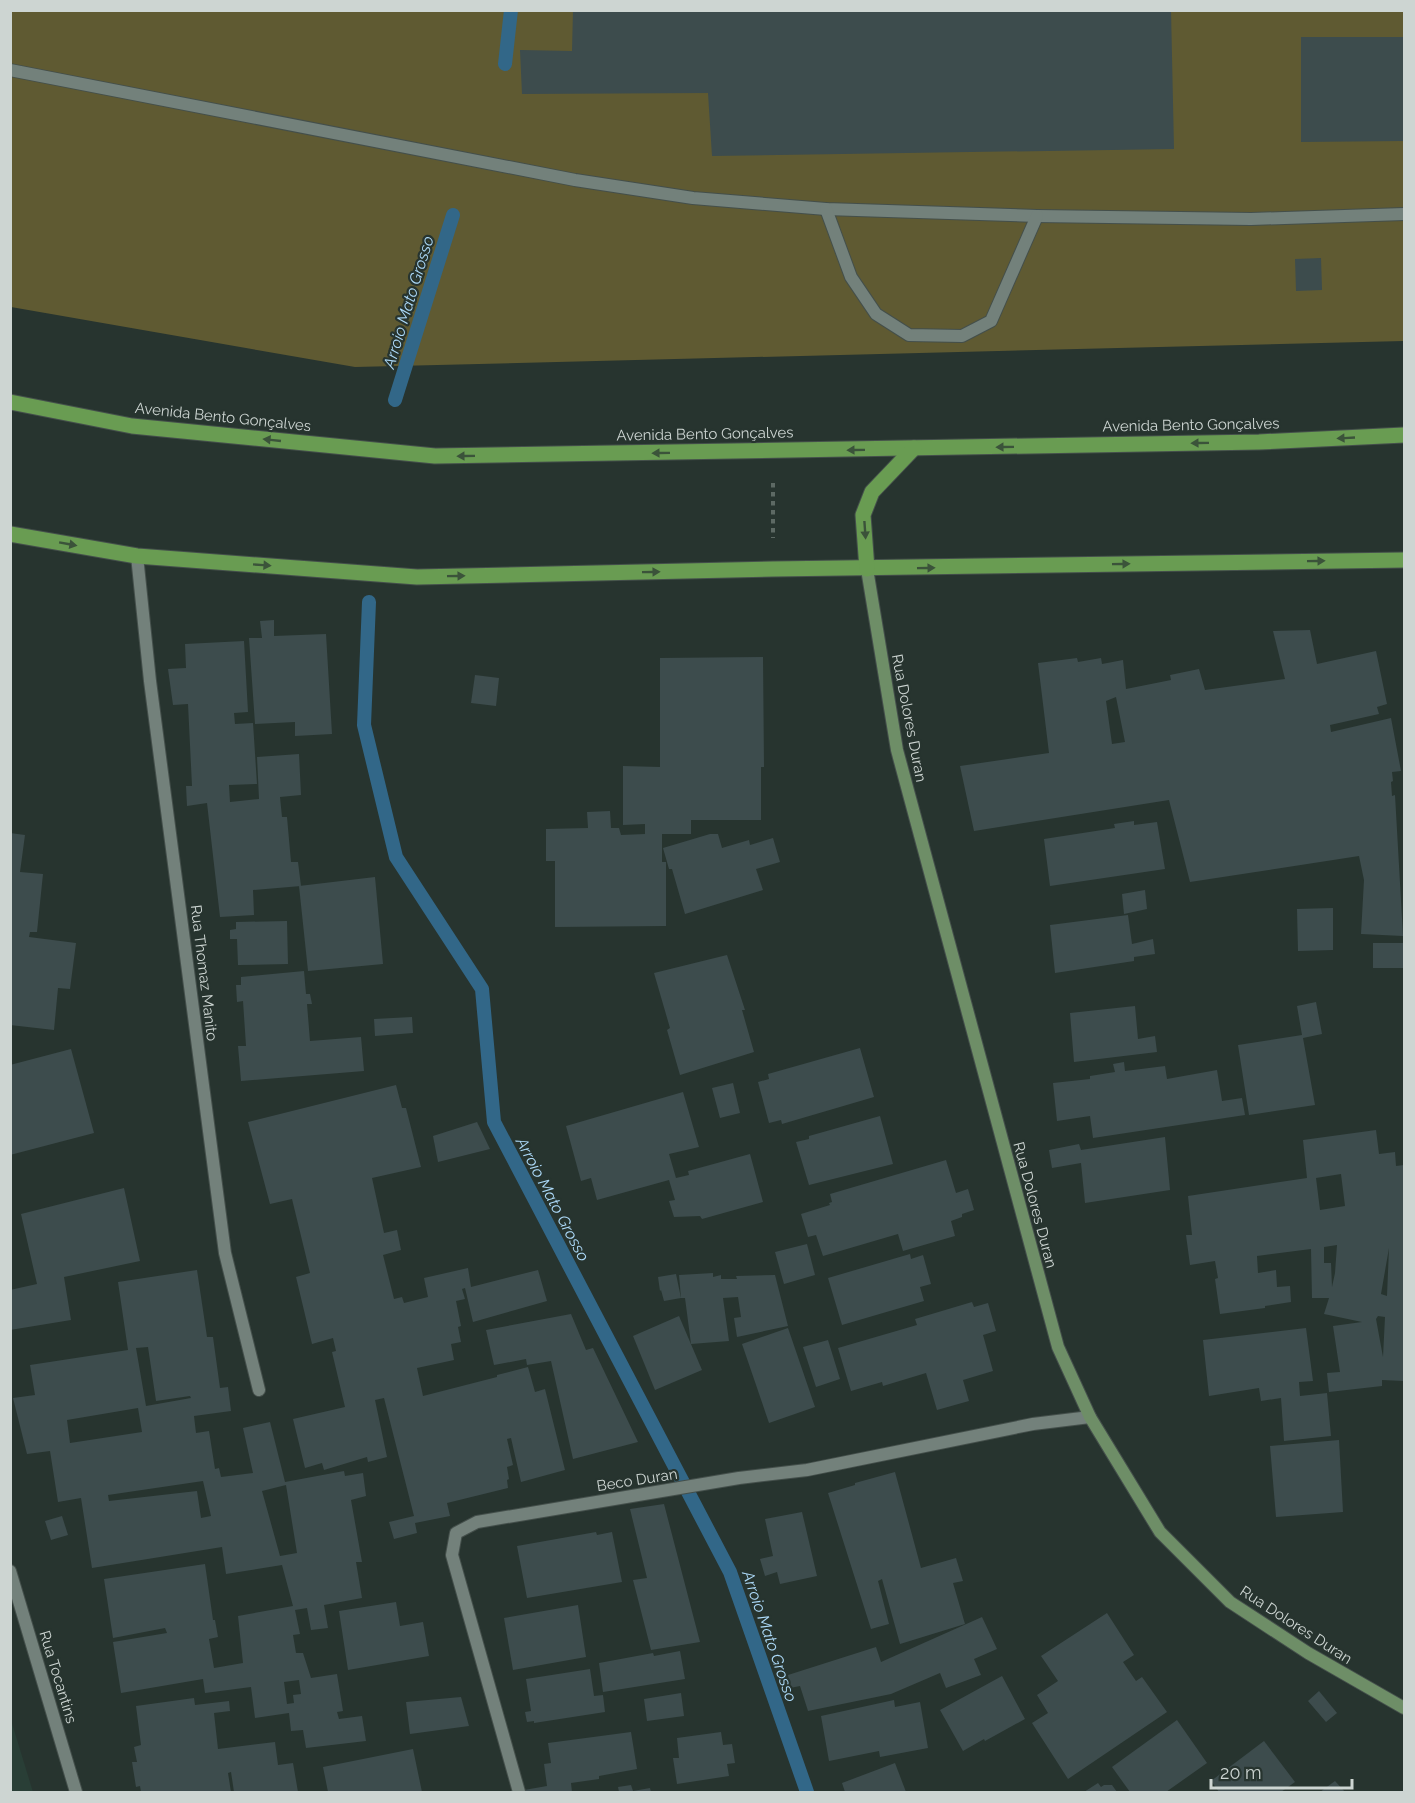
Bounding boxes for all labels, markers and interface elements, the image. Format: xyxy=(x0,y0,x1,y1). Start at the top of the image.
water label: Arroio Mato Grosso xyxy=(379,234,438,372)
street label: Avenida Bento Gonçalves xyxy=(134,399,312,435)
street label: Avenida Bento Gonçalves xyxy=(1102,414,1280,436)
street label: Avenida Bento Gonçalves xyxy=(616,423,794,445)
one-way arrow xyxy=(1337,433,1356,442)
one-way arrow xyxy=(262,435,281,445)
one-way arrow xyxy=(1191,438,1210,448)
one-way arrow xyxy=(996,442,1015,451)
one-way arrow xyxy=(846,445,865,454)
one-way arrow xyxy=(651,448,670,458)
one-way arrow xyxy=(456,451,475,460)
one-way arrow xyxy=(860,521,869,540)
one-way arrow xyxy=(59,539,78,548)
one-way arrow xyxy=(1306,556,1325,566)
one-way arrow xyxy=(252,560,271,570)
one-way arrow xyxy=(1111,560,1130,569)
one-way arrow xyxy=(916,563,935,573)
one-way arrow xyxy=(642,567,661,576)
one-way arrow xyxy=(447,571,466,581)
street label: Rua Dolores Duran xyxy=(888,653,930,783)
street label: Rua Thomaz Manito xyxy=(187,904,221,1042)
water label: Arroio Mato Grosso xyxy=(511,1133,593,1264)
street label: Rua Dolores Duran xyxy=(1009,1140,1061,1270)
street label: Beco Duran xyxy=(595,1465,679,1495)
water label: Arroio Mato Grosso xyxy=(738,1567,801,1704)
street label: Rua Dolores Duran xyxy=(1237,1582,1355,1668)
street label: Rua Tocantins xyxy=(35,1629,81,1725)
scale bar xyxy=(1211,1752,1352,1790)
text: 20 m xyxy=(1220,1762,1262,1783)

